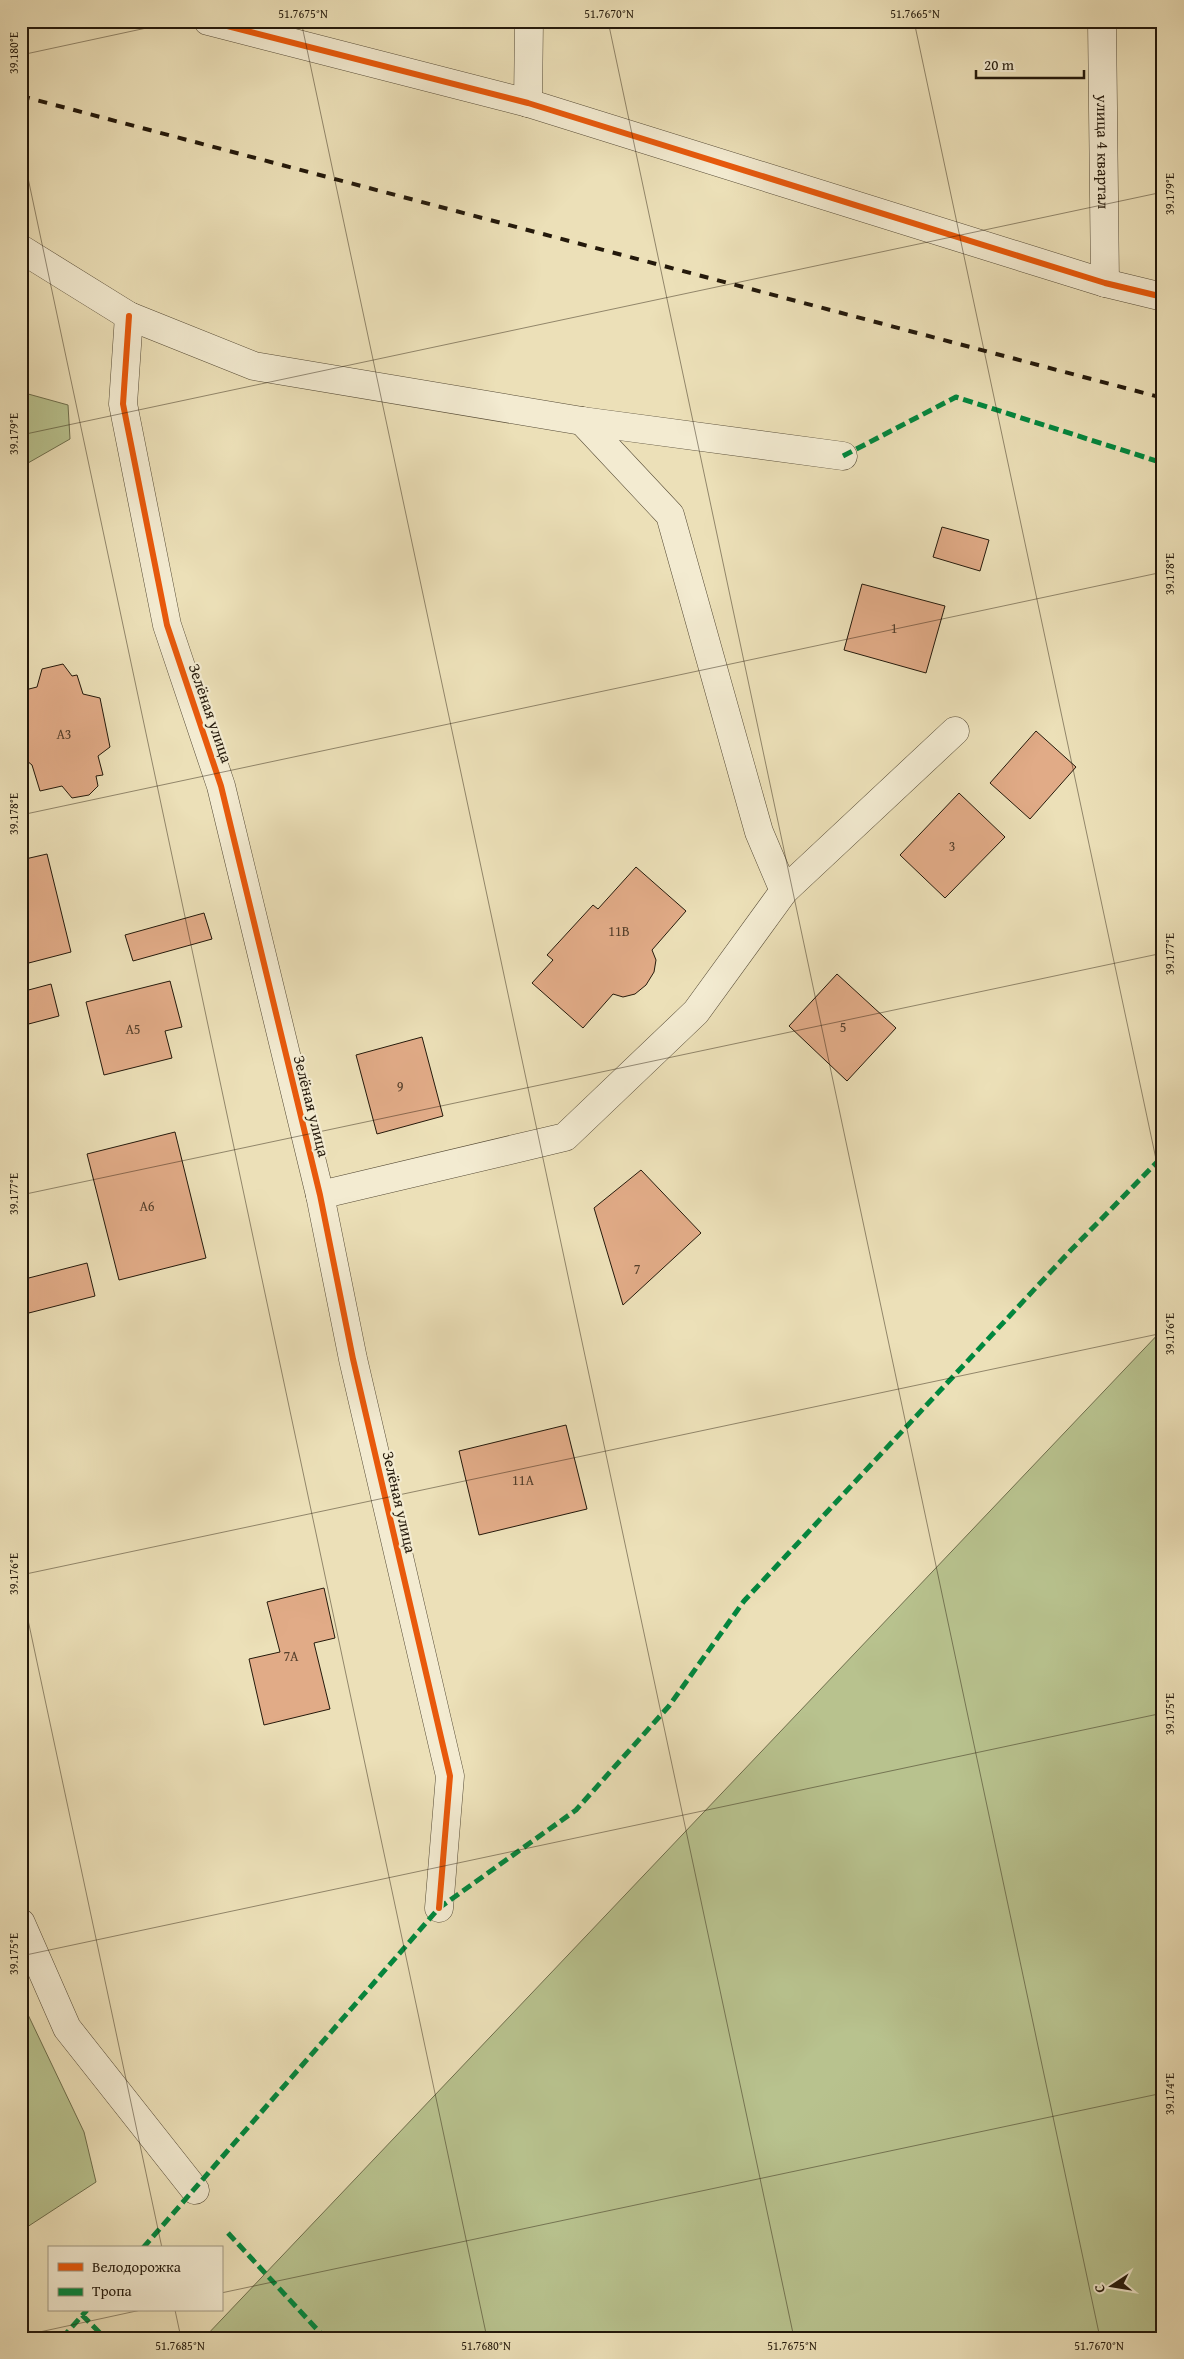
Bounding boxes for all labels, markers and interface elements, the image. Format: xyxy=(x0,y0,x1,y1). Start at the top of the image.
text: 51.7675°N xyxy=(278,5,328,22)
text: 51.7670°N xyxy=(584,5,634,22)
text: 51.7665°N xyxy=(890,5,940,22)
text: 39.180°E xyxy=(5,32,22,74)
scale bar xyxy=(976,48,1084,80)
text: 20 m xyxy=(984,54,1015,75)
street label: улица 4 квартал xyxy=(1091,94,1116,210)
text: 39.179°E xyxy=(1161,173,1178,215)
text: 39.179°E xyxy=(5,413,22,455)
text: 39.178°E xyxy=(1161,553,1178,595)
house number: 1 xyxy=(891,618,897,638)
street label: Зелёная улица xyxy=(183,660,239,766)
house number: А3 xyxy=(56,724,72,744)
text: 39.178°E xyxy=(5,793,22,835)
house number: 3 xyxy=(949,836,955,856)
house number: 11В xyxy=(608,921,630,941)
text: 39.177°E xyxy=(1161,933,1178,975)
house number: 5 xyxy=(840,1017,846,1037)
house number: А5 xyxy=(125,1019,141,1039)
street label: Зелёная улица xyxy=(288,1053,336,1160)
house number: 9 xyxy=(397,1076,404,1096)
text: 39.177°E xyxy=(5,1173,22,1215)
house number: А6 xyxy=(139,1196,155,1216)
house number: 7 xyxy=(634,1259,641,1279)
text: 39.176°E xyxy=(1161,1313,1178,1355)
street label: Зелёная улица xyxy=(377,1449,423,1556)
house number: 11А xyxy=(512,1470,534,1490)
text: 39.176°E xyxy=(5,1553,22,1595)
house number: 7А xyxy=(283,1646,299,1666)
text: 39.175°E xyxy=(1161,1693,1178,1735)
text: 39.175°E xyxy=(5,1933,22,1975)
text: 39.174°E xyxy=(1161,2073,1178,2115)
legend xyxy=(48,2246,222,2312)
text: Велодорожка xyxy=(92,2256,182,2277)
north arrow xyxy=(1086,2262,1136,2312)
text: Тропа xyxy=(92,2280,133,2301)
text: С xyxy=(1089,2283,1110,2295)
text: 51.7685°N xyxy=(155,2337,205,2354)
text: 51.7680°N xyxy=(461,2337,511,2354)
text: 51.7675°N xyxy=(767,2337,817,2354)
text: 51.7670°N xyxy=(1074,2337,1124,2354)

